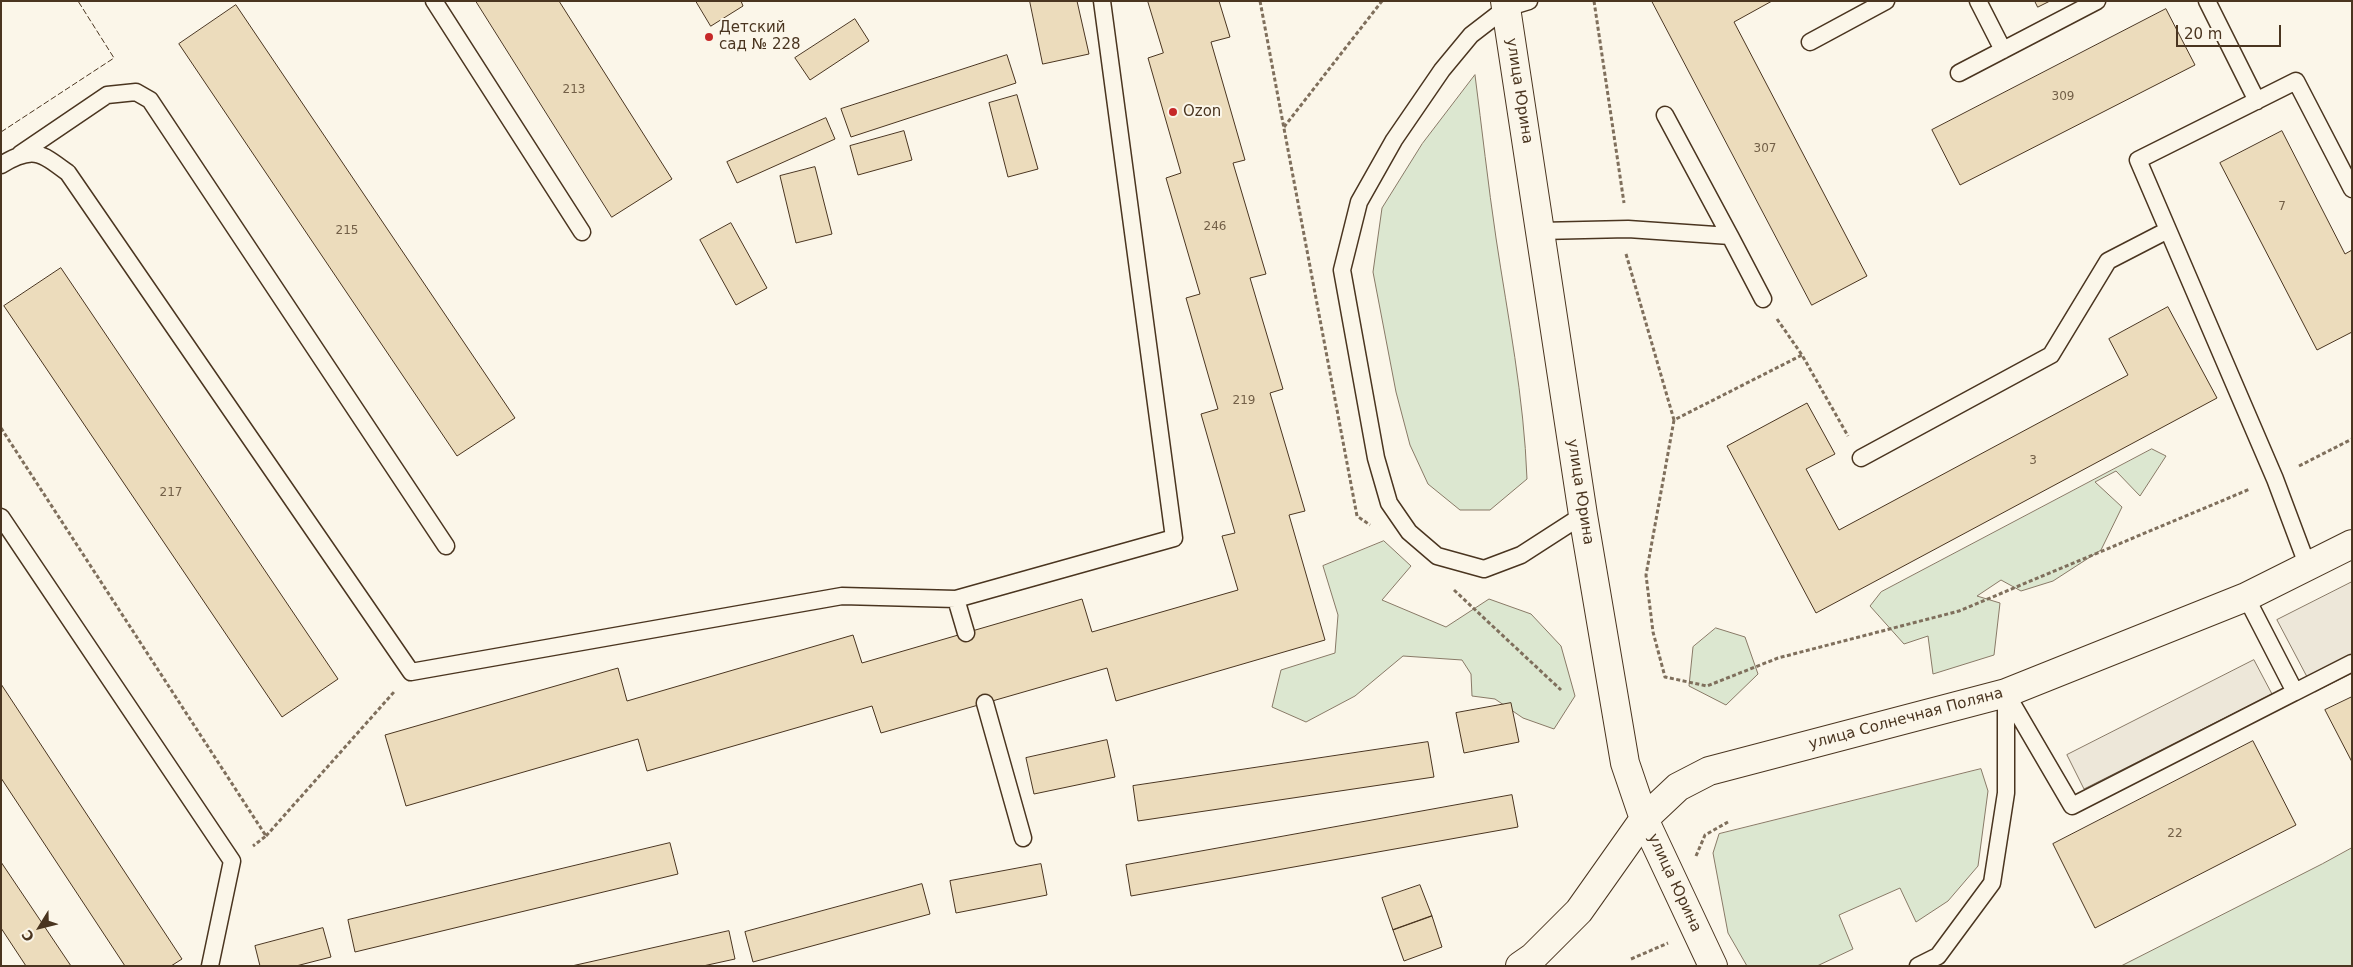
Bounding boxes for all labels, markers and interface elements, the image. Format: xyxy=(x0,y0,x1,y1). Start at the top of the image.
scale bar xyxy=(2178,15,2283,47)
place label: Детский сад № 228 xyxy=(719,19,801,54)
text: 20 m xyxy=(2184,25,2222,43)
marker: Детский сад № 228 xyxy=(703,31,715,43)
street label: улица Юрина xyxy=(1502,37,1536,145)
house number: 213 xyxy=(563,83,585,97)
house number: 309 xyxy=(2052,90,2074,104)
place label: Ozon xyxy=(1183,103,1221,121)
marker: Ozon xyxy=(1167,106,1179,118)
house number: 307 xyxy=(1754,142,1776,156)
house number: 7 xyxy=(2278,200,2286,214)
house number: 246 xyxy=(1204,220,1226,234)
house number: 215 xyxy=(336,224,358,238)
house number: 219 xyxy=(1233,394,1255,408)
street label: улица Юрина xyxy=(1563,438,1597,546)
house number: 3 xyxy=(2029,454,2037,468)
house number: 217 xyxy=(160,486,182,500)
street label: улица Солнечная Поляна xyxy=(1807,684,2005,754)
house number: 22 xyxy=(2167,827,2183,841)
street label: улица Юрина xyxy=(1643,831,1705,935)
north arrow xyxy=(15,902,65,952)
text: С xyxy=(18,927,37,945)

